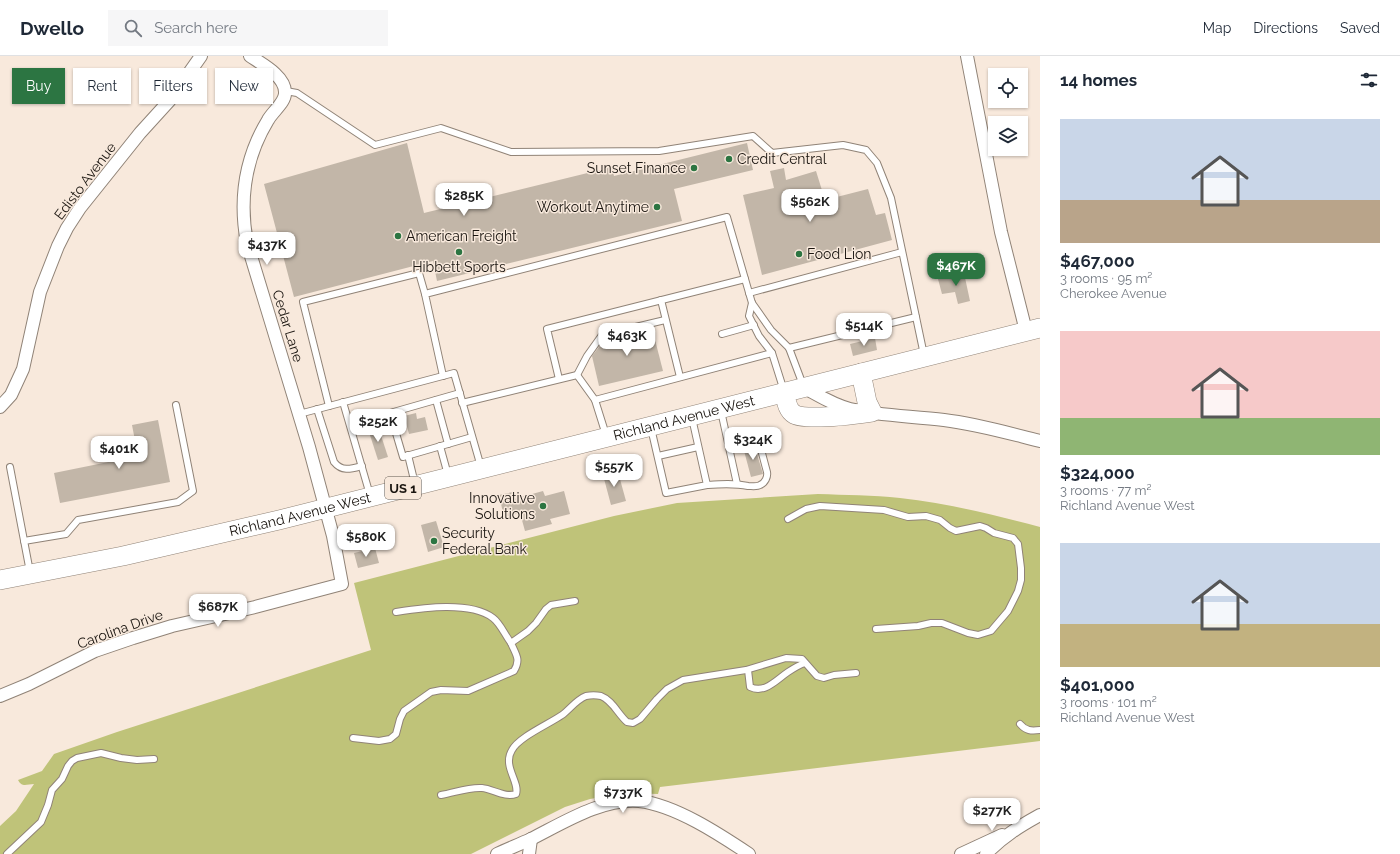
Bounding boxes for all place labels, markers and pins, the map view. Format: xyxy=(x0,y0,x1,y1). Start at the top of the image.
place label: Credit Central xyxy=(737,151,827,167)
marker: Credit Central xyxy=(724,154,734,164)
place label: Sunset Finance xyxy=(587,160,686,176)
marker: Sunset Finance xyxy=(689,163,699,173)
pin: $285K xyxy=(436,183,492,217)
pin: $562K xyxy=(782,189,838,223)
place label: Workout Anytime xyxy=(537,199,649,215)
marker: Workout Anytime xyxy=(652,202,662,212)
place label: American Freight xyxy=(406,228,517,244)
marker: American Freight xyxy=(393,231,403,241)
pin: $437K xyxy=(239,232,295,266)
place label: Food Lion xyxy=(807,246,871,262)
marker: Hibbett Sports xyxy=(454,247,464,257)
marker: Food Lion xyxy=(794,249,804,259)
pin: $467K xyxy=(928,253,984,287)
place label: Hibbett Sports xyxy=(412,259,506,275)
pin: $514K xyxy=(836,313,892,347)
pin: $463K xyxy=(599,323,655,357)
pin: $252K xyxy=(350,409,406,443)
pin: $324K xyxy=(725,427,781,461)
pin: $401K xyxy=(91,436,147,470)
pin: $557K xyxy=(586,454,642,488)
place label: Innovative Solutions xyxy=(469,490,535,522)
marker: Innovative Solutions xyxy=(538,501,548,511)
pin: $580K xyxy=(338,524,394,558)
place label: Security Federal Bank xyxy=(442,525,528,557)
marker: Security Federal Bank xyxy=(429,536,439,546)
pin: $687K xyxy=(190,594,246,628)
pin: $737K xyxy=(595,780,651,814)
pin: $277K xyxy=(964,798,1020,832)

